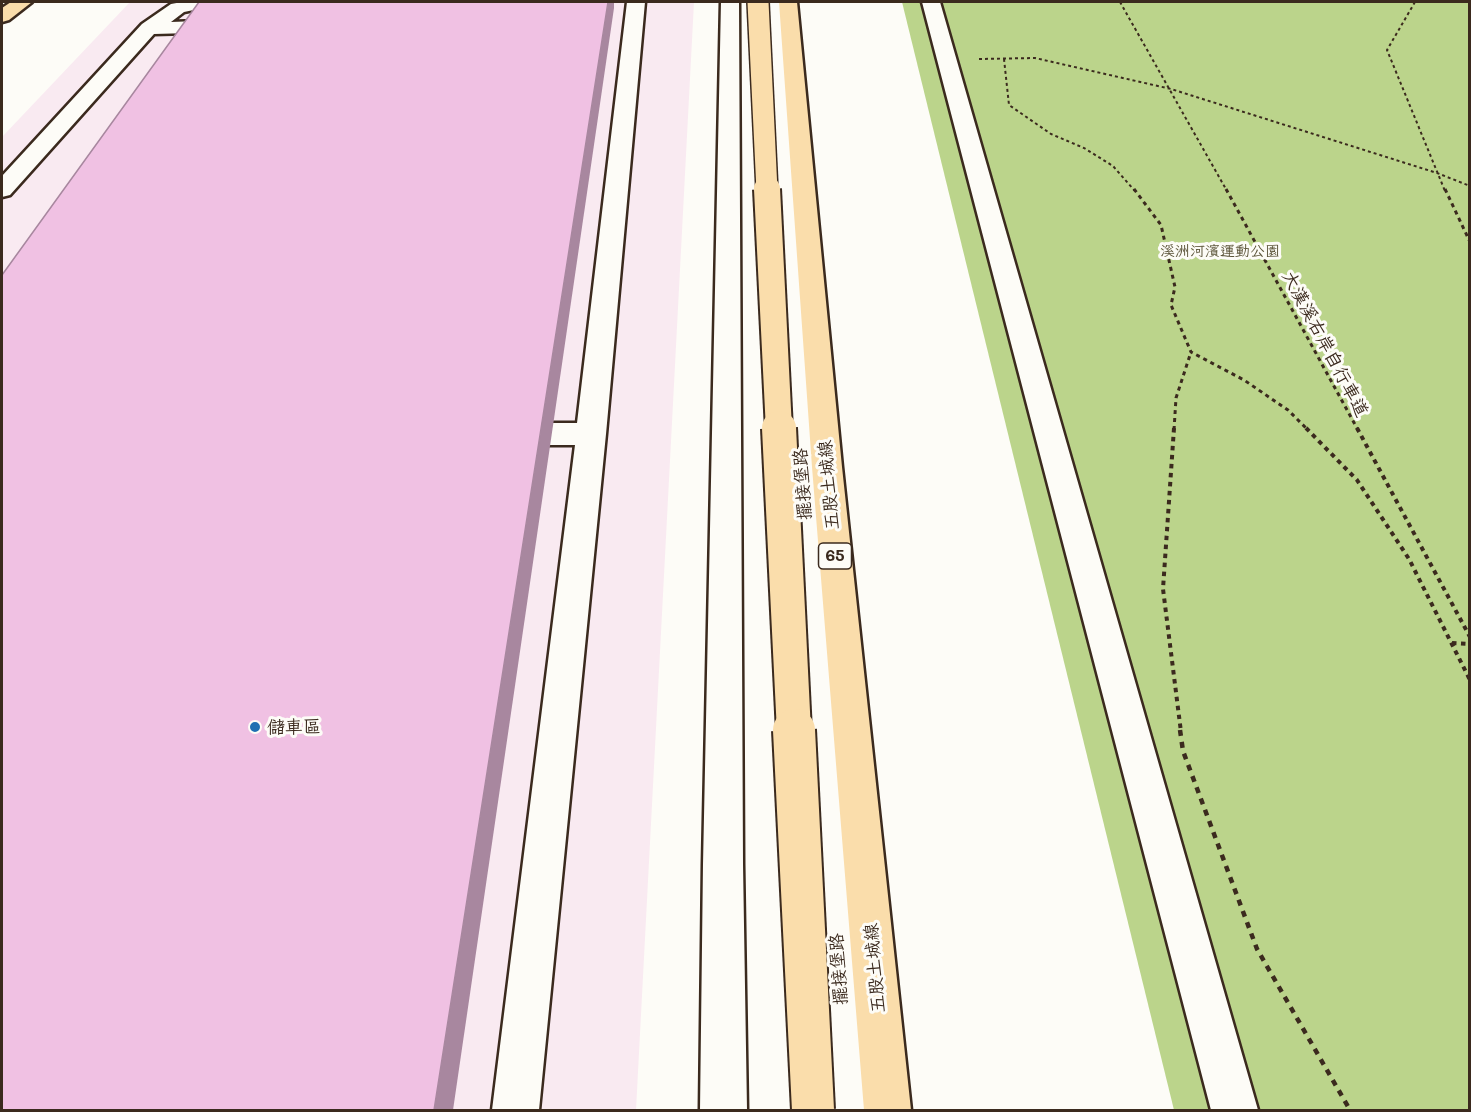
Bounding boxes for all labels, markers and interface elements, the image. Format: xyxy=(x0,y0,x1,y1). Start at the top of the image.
park label: 溪洲河濱運動公園 xyxy=(1160,242,1280,260)
street label: 大漢溪右岸自行車道 xyxy=(1277,267,1373,421)
street label: 五股土城線 xyxy=(814,439,844,531)
street label: 擺接堡路 xyxy=(790,447,816,521)
road number: 65 xyxy=(818,543,852,569)
place label: 儲車區 xyxy=(267,716,321,738)
marker: 儲車區 xyxy=(248,720,262,734)
street label: 五股土城線 xyxy=(860,922,890,1014)
street label: 擺接堡路 xyxy=(826,932,852,1006)

